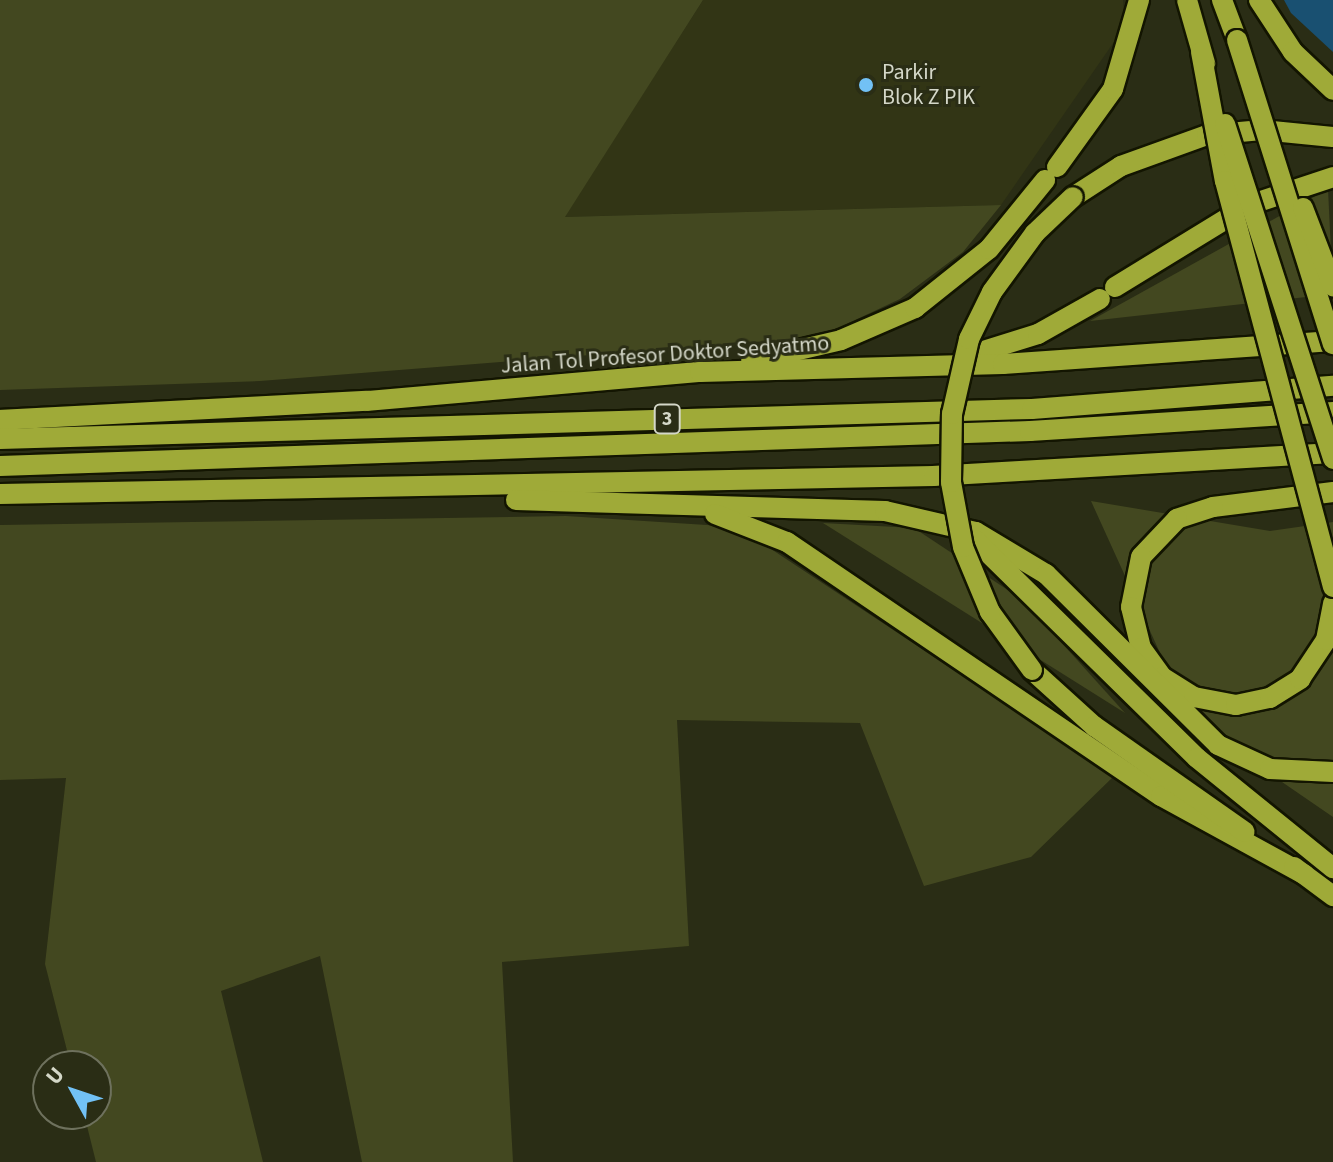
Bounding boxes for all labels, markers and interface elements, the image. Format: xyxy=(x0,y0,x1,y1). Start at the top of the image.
place label: Parkir Blok Z PIK xyxy=(882,59,975,110)
marker: Parkir Blok Z PIK xyxy=(857,76,875,94)
street label: Jalan Tol Profesor Doktor Sedyatmo xyxy=(500,330,830,380)
road number: 3 xyxy=(653,403,681,435)
north arrow xyxy=(32,1050,112,1130)
text: U xyxy=(38,1060,72,1092)

